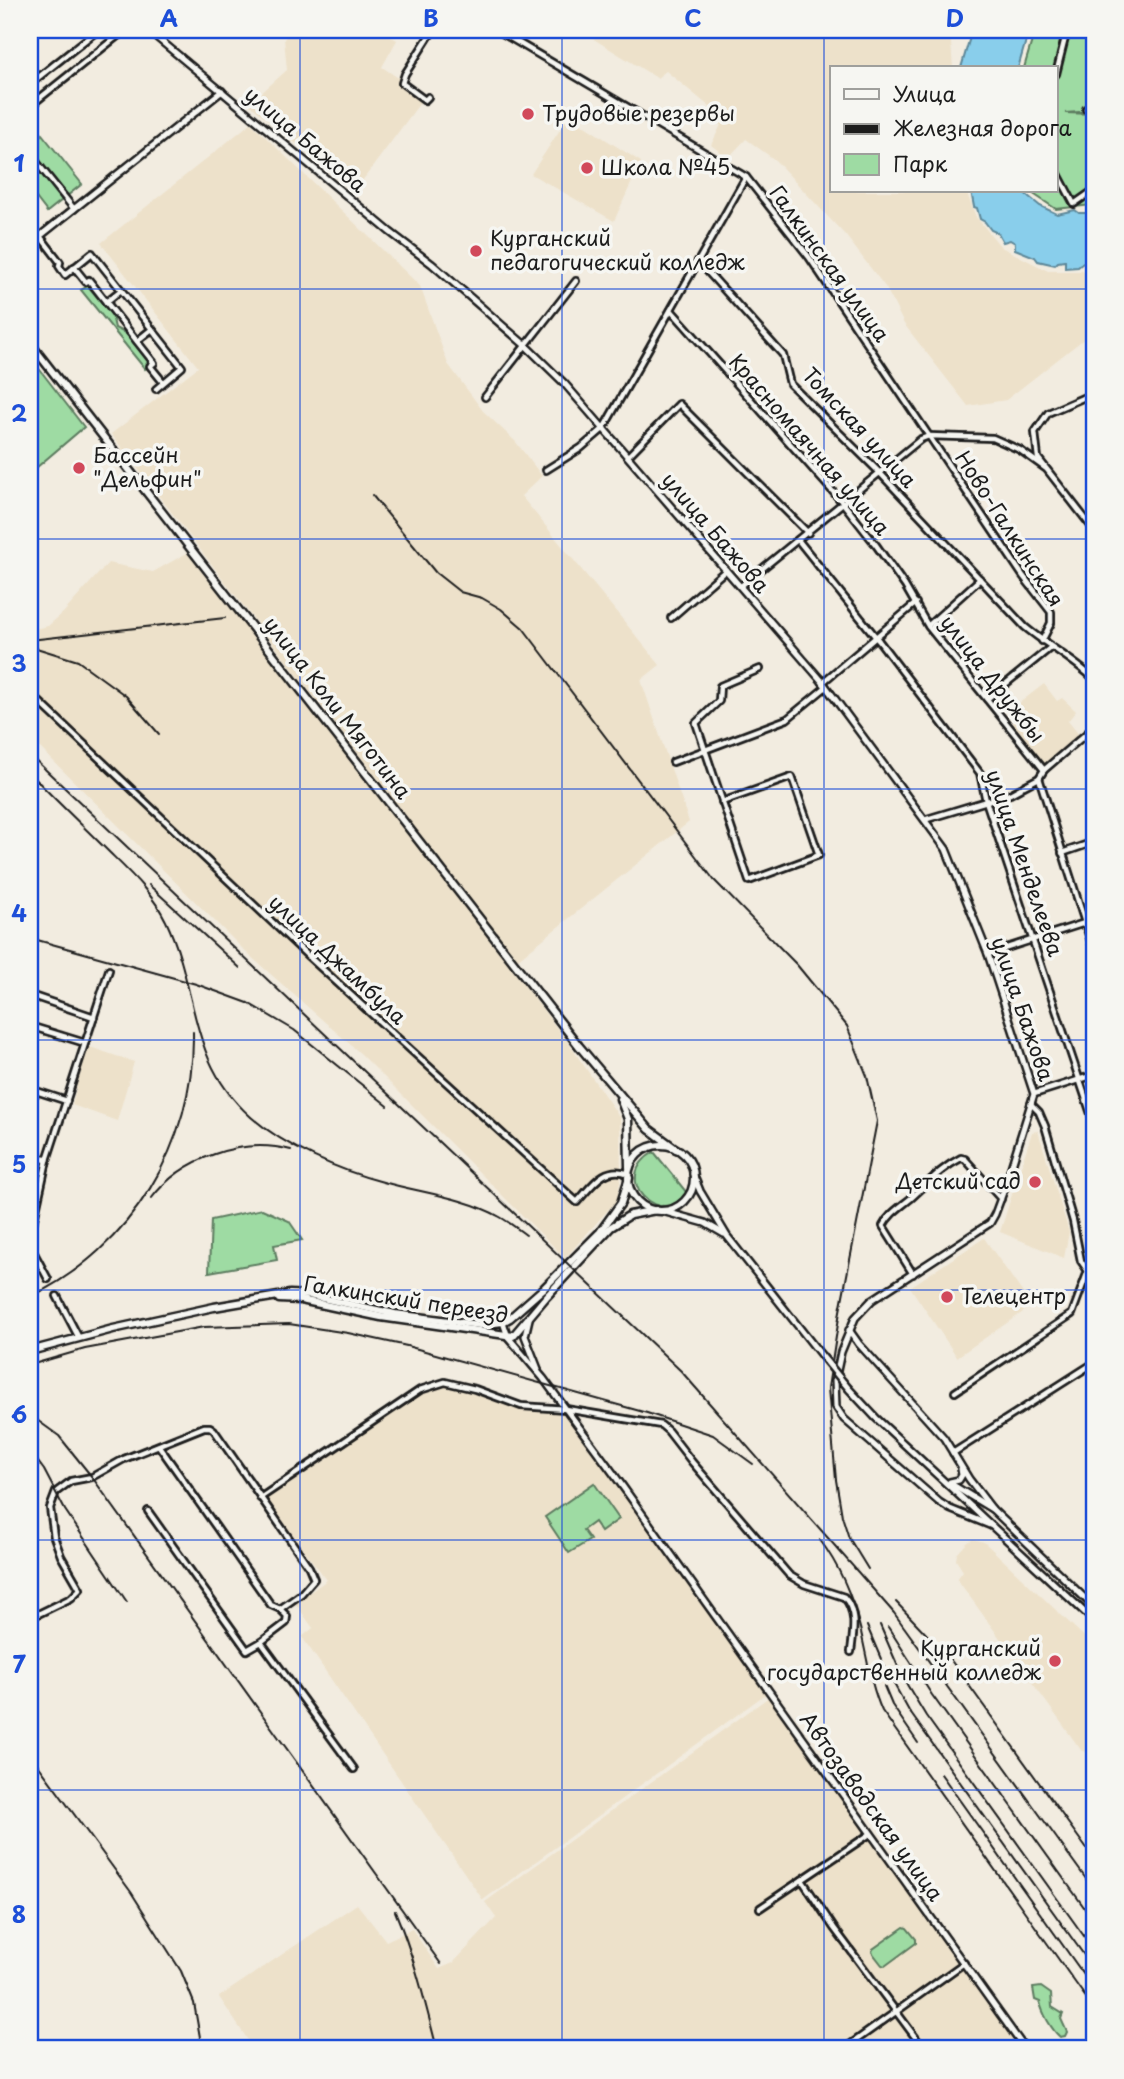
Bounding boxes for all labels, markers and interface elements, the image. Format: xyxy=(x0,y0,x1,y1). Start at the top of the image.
text: A xyxy=(160,0,178,35)
text: B xyxy=(423,0,439,35)
text: C xyxy=(684,0,702,35)
text: D xyxy=(946,0,964,35)
legend xyxy=(830,66,1058,192)
text: Улица xyxy=(893,77,956,109)
street label: улица Бажова xyxy=(238,78,374,199)
place label: Трудовые резервы xyxy=(542,96,735,128)
marker: Трудовые резервы xyxy=(520,106,536,122)
text: Железная дорога xyxy=(893,111,1071,143)
text: 1 xyxy=(14,145,25,180)
text: Парк xyxy=(893,147,948,179)
place label: Школа №45 xyxy=(601,150,730,182)
marker: Школа №45 xyxy=(579,160,595,176)
street label: Галкинская улица xyxy=(763,178,899,349)
place label: Курганский педагогический колледж xyxy=(490,221,746,277)
marker: Курганский педагогический колледж xyxy=(468,243,484,259)
street label: Красномаячная улица xyxy=(722,346,899,542)
street label: Томская улица xyxy=(796,359,925,495)
text: 2 xyxy=(11,395,27,430)
place label: Бассейн "Дельфин" xyxy=(93,438,202,494)
street label: Ново-Галкинская xyxy=(948,444,1073,612)
marker: Бассейн "Дельфин" xyxy=(71,460,87,476)
street label: улица Бажова xyxy=(655,464,778,599)
street label: улица Дружбы xyxy=(933,607,1054,748)
street label: улица Коли Мяготина xyxy=(257,609,421,805)
text: 3 xyxy=(11,645,27,680)
street label: улица Менделеева xyxy=(979,764,1073,960)
street label: улица Джамбула xyxy=(262,886,415,1031)
text: 4 xyxy=(11,895,27,930)
street label: улица Бажова xyxy=(984,932,1064,1085)
text: 5 xyxy=(12,1146,26,1181)
place label: Детский сад xyxy=(895,1164,1021,1196)
marker: Детский сад xyxy=(1027,1174,1043,1190)
street label: Галкинский переезд xyxy=(302,1266,511,1330)
place label: Телецентр xyxy=(961,1279,1066,1311)
marker: Телецентр xyxy=(939,1289,955,1305)
text: 6 xyxy=(11,1396,27,1431)
place label: Курганский государственный колледж xyxy=(767,1631,1042,1687)
text: 7 xyxy=(12,1646,26,1681)
marker: Курганский государственный колледж xyxy=(1047,1653,1063,1669)
street label: Автозаводская улица xyxy=(793,1705,953,1908)
text: 8 xyxy=(12,1896,26,1931)

